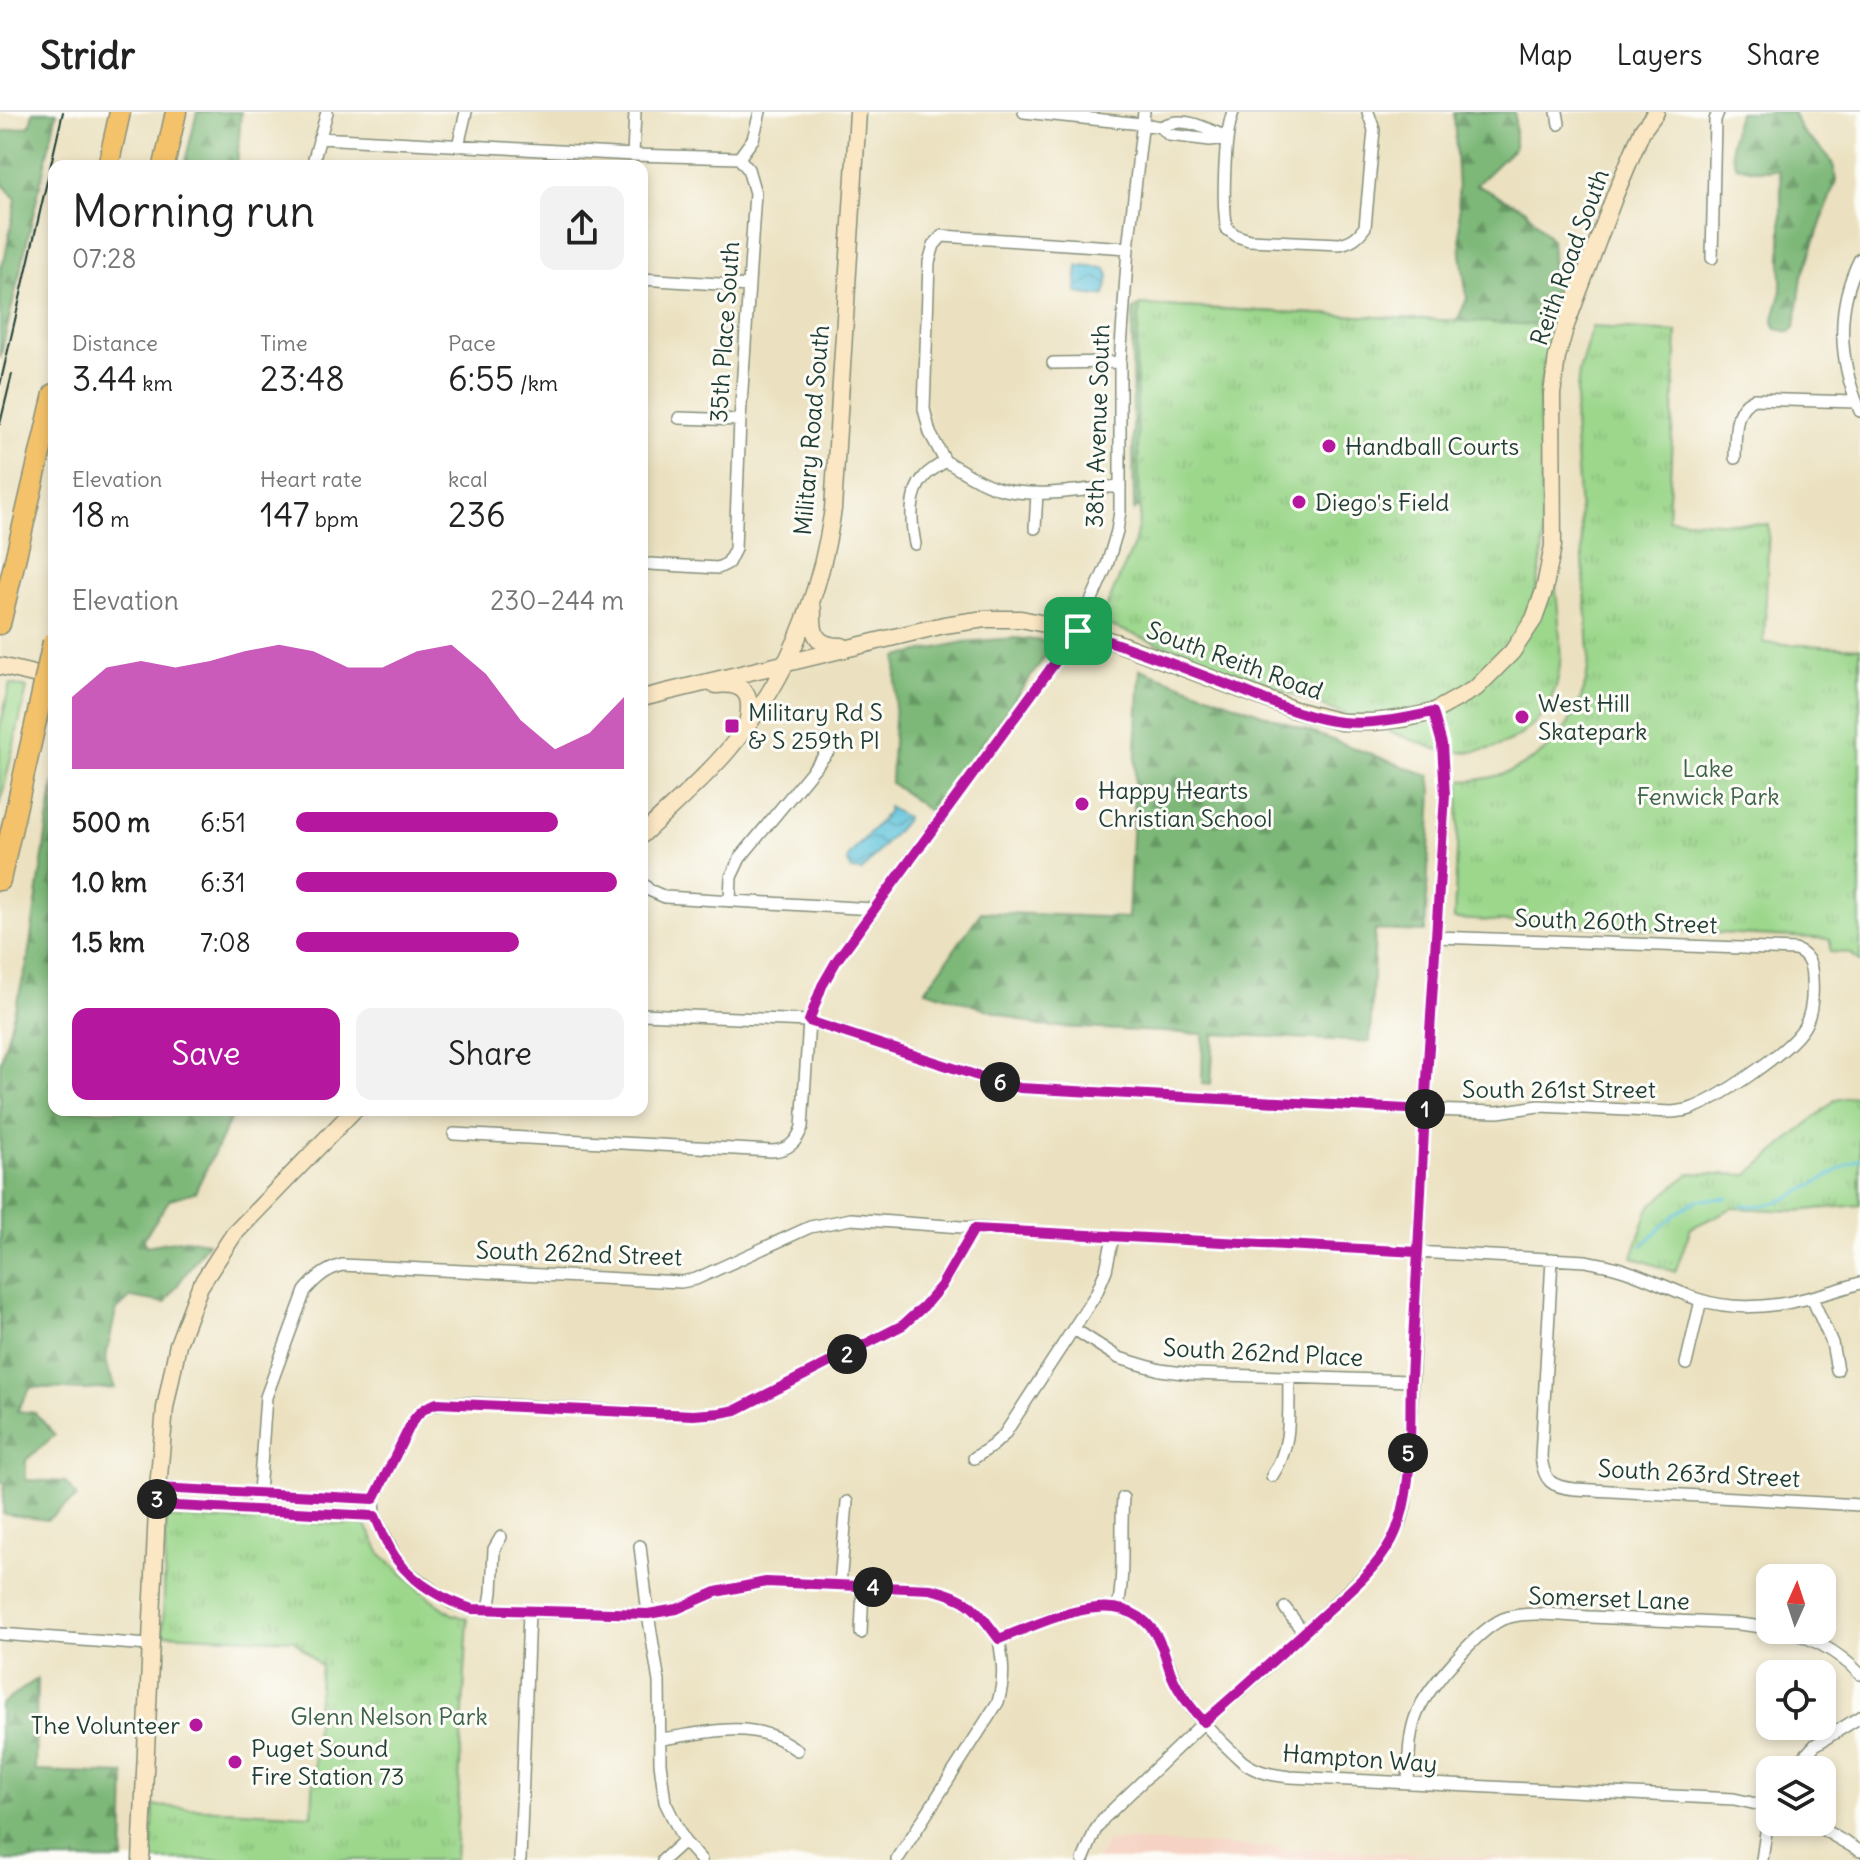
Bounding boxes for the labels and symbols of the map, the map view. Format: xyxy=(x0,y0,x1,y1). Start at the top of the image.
street label: Reith Road South xyxy=(1523,165,1615,349)
street label: 35th Place South xyxy=(703,240,745,424)
street label: Military Road South xyxy=(787,323,835,537)
street label: 38th Avenue South xyxy=(1078,324,1116,528)
place label: Handball Courts xyxy=(1345,431,1519,461)
marker: Handball Courts xyxy=(1320,437,1338,455)
place label: Diego's Field xyxy=(1315,487,1449,517)
marker: Diego's Field xyxy=(1290,493,1308,511)
pin xyxy=(1044,597,1112,665)
street label: South Reith Road xyxy=(1143,614,1327,706)
place label: West Hill Skatepark xyxy=(1538,688,1647,746)
place label: Military Rd S & S 259th Pl xyxy=(748,697,883,755)
marker: West Hill Skatepark xyxy=(1513,708,1531,726)
marker: Military Rd S & S 259th Pl xyxy=(723,717,741,735)
park label: Lake Fenwick Park xyxy=(1637,753,1779,811)
place label: Happy Hearts Christian School xyxy=(1098,775,1272,833)
marker: Happy Hearts Christian School xyxy=(1073,795,1091,813)
street label: South 260th Street xyxy=(1514,902,1718,940)
pin: 6 xyxy=(980,1062,1020,1102)
street label: South 261st Street xyxy=(1462,1074,1656,1104)
pin: 1 xyxy=(1405,1089,1445,1129)
street label: South 262nd Street xyxy=(475,1234,683,1272)
street label: South 262nd Place xyxy=(1162,1332,1364,1372)
pin: 2 xyxy=(827,1334,867,1374)
pin: 5 xyxy=(1388,1433,1428,1473)
street label: South 263rd Street xyxy=(1597,1453,1801,1493)
pin: 3 xyxy=(137,1479,177,1519)
north arrow xyxy=(1756,1564,1836,1644)
pin: 4 xyxy=(853,1567,893,1607)
street label: Somerset Lane xyxy=(1528,1580,1690,1616)
park label: Glenn Nelson Park xyxy=(290,1701,488,1731)
place label: The Volunteer xyxy=(31,1710,180,1740)
marker: The Volunteer xyxy=(187,1716,205,1734)
place label: Puget Sound Fire Station 73 xyxy=(251,1733,404,1791)
street label: Hampton Way xyxy=(1282,1738,1438,1778)
marker: Puget Sound Fire Station 73 xyxy=(226,1753,244,1771)

